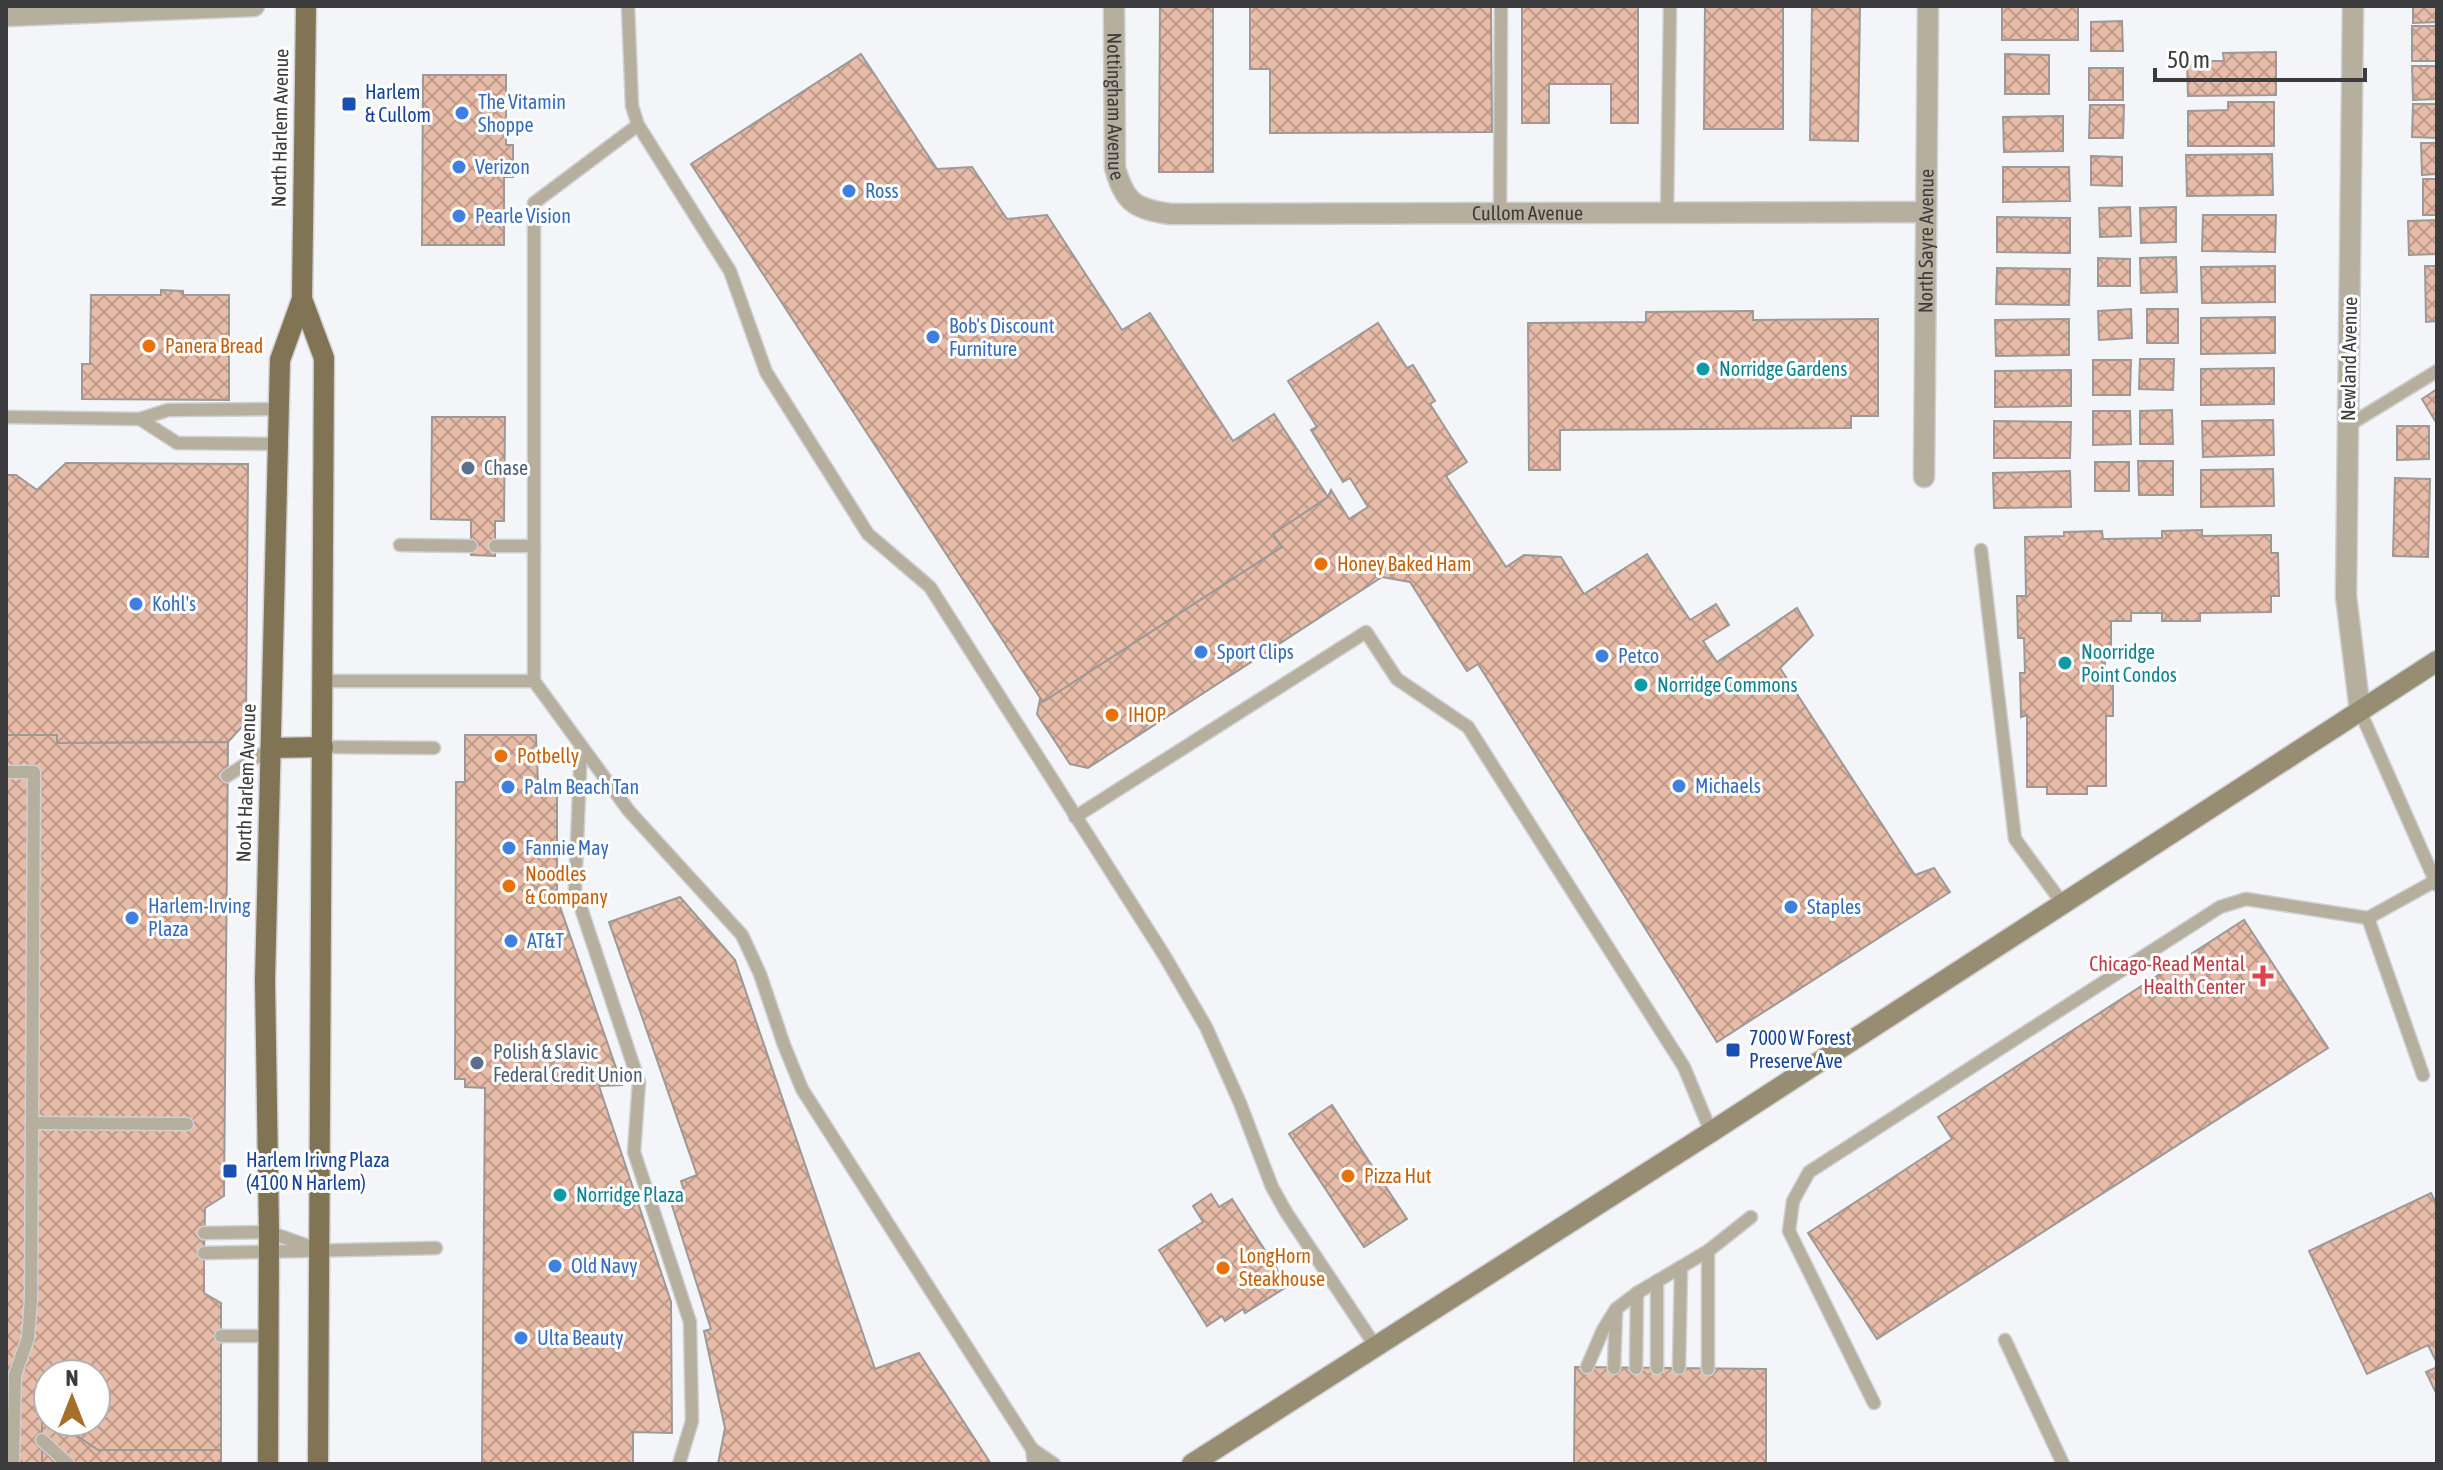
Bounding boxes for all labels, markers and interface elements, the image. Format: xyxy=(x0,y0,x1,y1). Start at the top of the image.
street label: Nottingham Avenue xyxy=(1103,32,1130,183)
scale bar xyxy=(2155,32,2365,82)
text: 50 m xyxy=(2167,46,2210,73)
street label: North Harlem Avenue xyxy=(267,48,292,207)
place label: Harlem & Cullom xyxy=(365,80,431,126)
place label: The Vitamin Shoppe xyxy=(478,90,566,136)
marker: Harlem & Cullom xyxy=(340,95,358,113)
marker: The Vitamin Shoppe xyxy=(453,104,471,122)
place label: Verizon xyxy=(475,155,530,178)
marker: Verizon xyxy=(450,158,468,176)
street label: North Sayre Avenue xyxy=(1913,169,1938,313)
place label: Ross xyxy=(865,179,899,202)
marker: Ross xyxy=(840,182,858,200)
street label: Cullom Avenue xyxy=(1472,201,1583,224)
place label: Pearle Vision xyxy=(475,204,571,227)
marker: Pearle Vision xyxy=(450,207,468,225)
street label: Newland Avenue xyxy=(2336,297,2361,421)
place label: Bob's Discount Furniture xyxy=(949,314,1055,360)
marker: Bob's Discount Furniture xyxy=(924,328,942,346)
place label: Panera Bread xyxy=(165,334,263,357)
marker: Panera Bread xyxy=(140,337,158,355)
place label: Norridge Gardens xyxy=(1719,357,1847,380)
marker: Norridge Gardens xyxy=(1694,360,1712,378)
place label: Chase xyxy=(484,456,528,479)
marker: Chase xyxy=(459,459,477,477)
place label: Honey Baked Ham xyxy=(1337,552,1471,575)
marker: Honey Baked Ham xyxy=(1312,555,1330,573)
place label: Kohl's xyxy=(152,592,196,615)
marker: Kohl's xyxy=(127,595,145,613)
place label: Sport Clips xyxy=(1217,640,1294,663)
place label: Noorridge Point Condos xyxy=(2081,640,2177,686)
marker: Sport Clips xyxy=(1192,643,1210,661)
place label: Petco xyxy=(1618,644,1659,667)
marker: Petco xyxy=(1593,647,1611,665)
marker: Noorridge Point Condos xyxy=(2056,654,2074,672)
place label: Norridge Commons xyxy=(1657,673,1797,696)
marker: Norridge Commons xyxy=(1632,676,1650,694)
street label: North Harlem Avenue xyxy=(231,703,260,863)
place label: IHOP xyxy=(1128,703,1166,726)
marker: IHOP xyxy=(1103,706,1121,724)
place label: Potbelly xyxy=(517,744,579,767)
marker: Potbelly xyxy=(492,747,510,765)
place label: Michaels xyxy=(1695,774,1761,797)
place label: Palm Beach Tan xyxy=(524,775,639,798)
marker: Michaels xyxy=(1670,777,1688,795)
marker: Palm Beach Tan xyxy=(499,778,517,796)
place label: Fannie May xyxy=(525,836,609,859)
marker: Fannie May xyxy=(500,839,518,857)
place label: Noodles & Company xyxy=(525,862,608,908)
marker: Noodles & Company xyxy=(500,877,518,895)
place label: Harlem-Irving Plaza xyxy=(148,894,251,940)
place label: Staples xyxy=(1807,895,1861,918)
marker: Staples xyxy=(1782,898,1800,916)
marker: Harlem-Irving Plaza xyxy=(123,909,141,927)
place label: AT&T xyxy=(527,929,564,952)
marker: AT&T xyxy=(502,932,520,950)
place label: Chicago-Read Mental Health Center xyxy=(2089,952,2246,998)
marker: Chicago-Read Mental Health Center xyxy=(2252,965,2274,987)
place label: 7000 W Forest Preserve Ave xyxy=(1749,1026,1852,1072)
place label: Polish & Slavic Federal Credit Union xyxy=(493,1040,643,1086)
marker: 7000 W Forest Preserve Ave xyxy=(1724,1041,1742,1059)
marker: Polish & Slavic Federal Credit Union xyxy=(468,1054,486,1072)
place label: Harlem Irivng Plaza (4100 N Harlem) xyxy=(246,1148,390,1194)
marker: Harlem Irivng Plaza (4100 N Harlem) xyxy=(221,1162,239,1180)
place label: Pizza Hut xyxy=(1364,1164,1432,1187)
marker: Pizza Hut xyxy=(1339,1167,1357,1185)
place label: Norridge Plaza xyxy=(576,1183,684,1206)
marker: Norridge Plaza xyxy=(551,1186,569,1204)
place label: LongHorn Steakhouse xyxy=(1239,1244,1325,1290)
place label: Old Navy xyxy=(571,1254,638,1277)
marker: Old Navy xyxy=(546,1257,564,1275)
marker: LongHorn Steakhouse xyxy=(1214,1259,1232,1277)
place label: Ulta Beauty xyxy=(537,1326,623,1349)
marker: Ulta Beauty xyxy=(512,1329,530,1347)
north arrow xyxy=(32,1358,112,1438)
text: N xyxy=(66,1365,78,1391)

